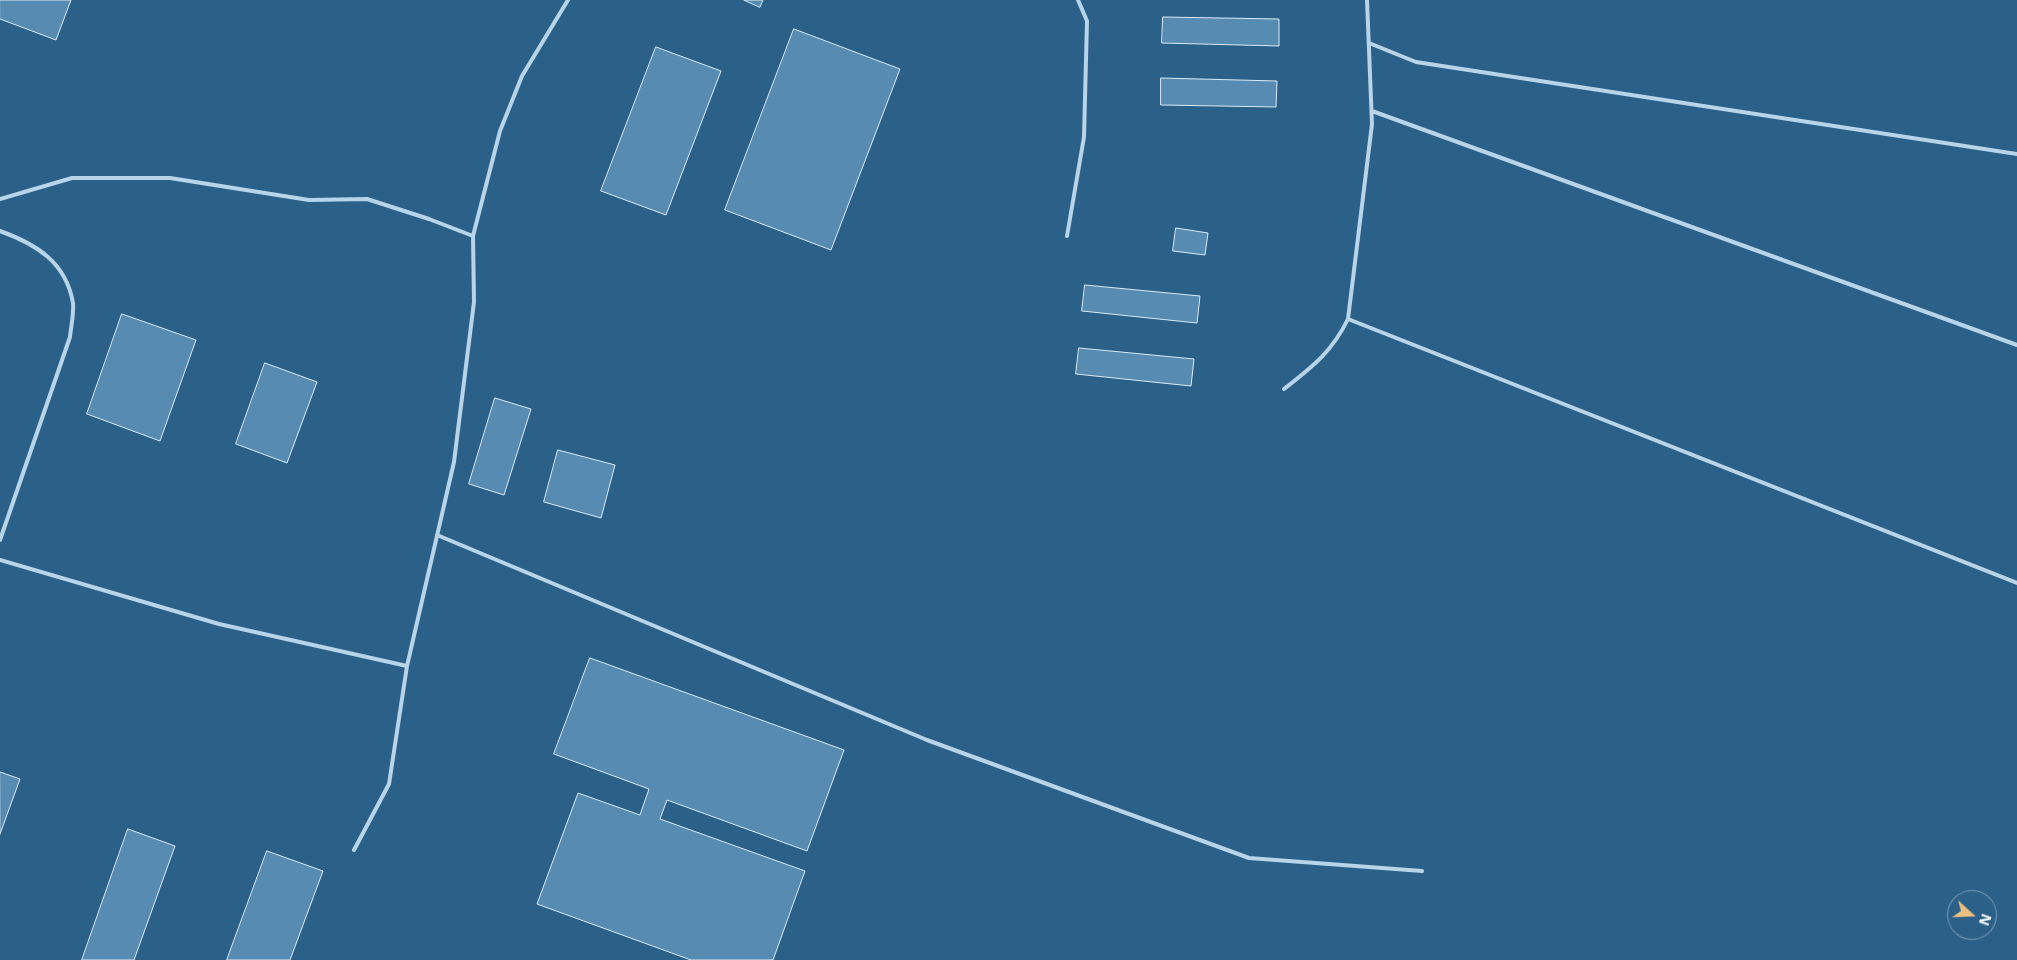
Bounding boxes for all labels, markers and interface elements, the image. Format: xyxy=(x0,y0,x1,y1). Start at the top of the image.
north arrow xyxy=(1947,890,1997,940)
text: N xyxy=(1975,911,1997,929)

